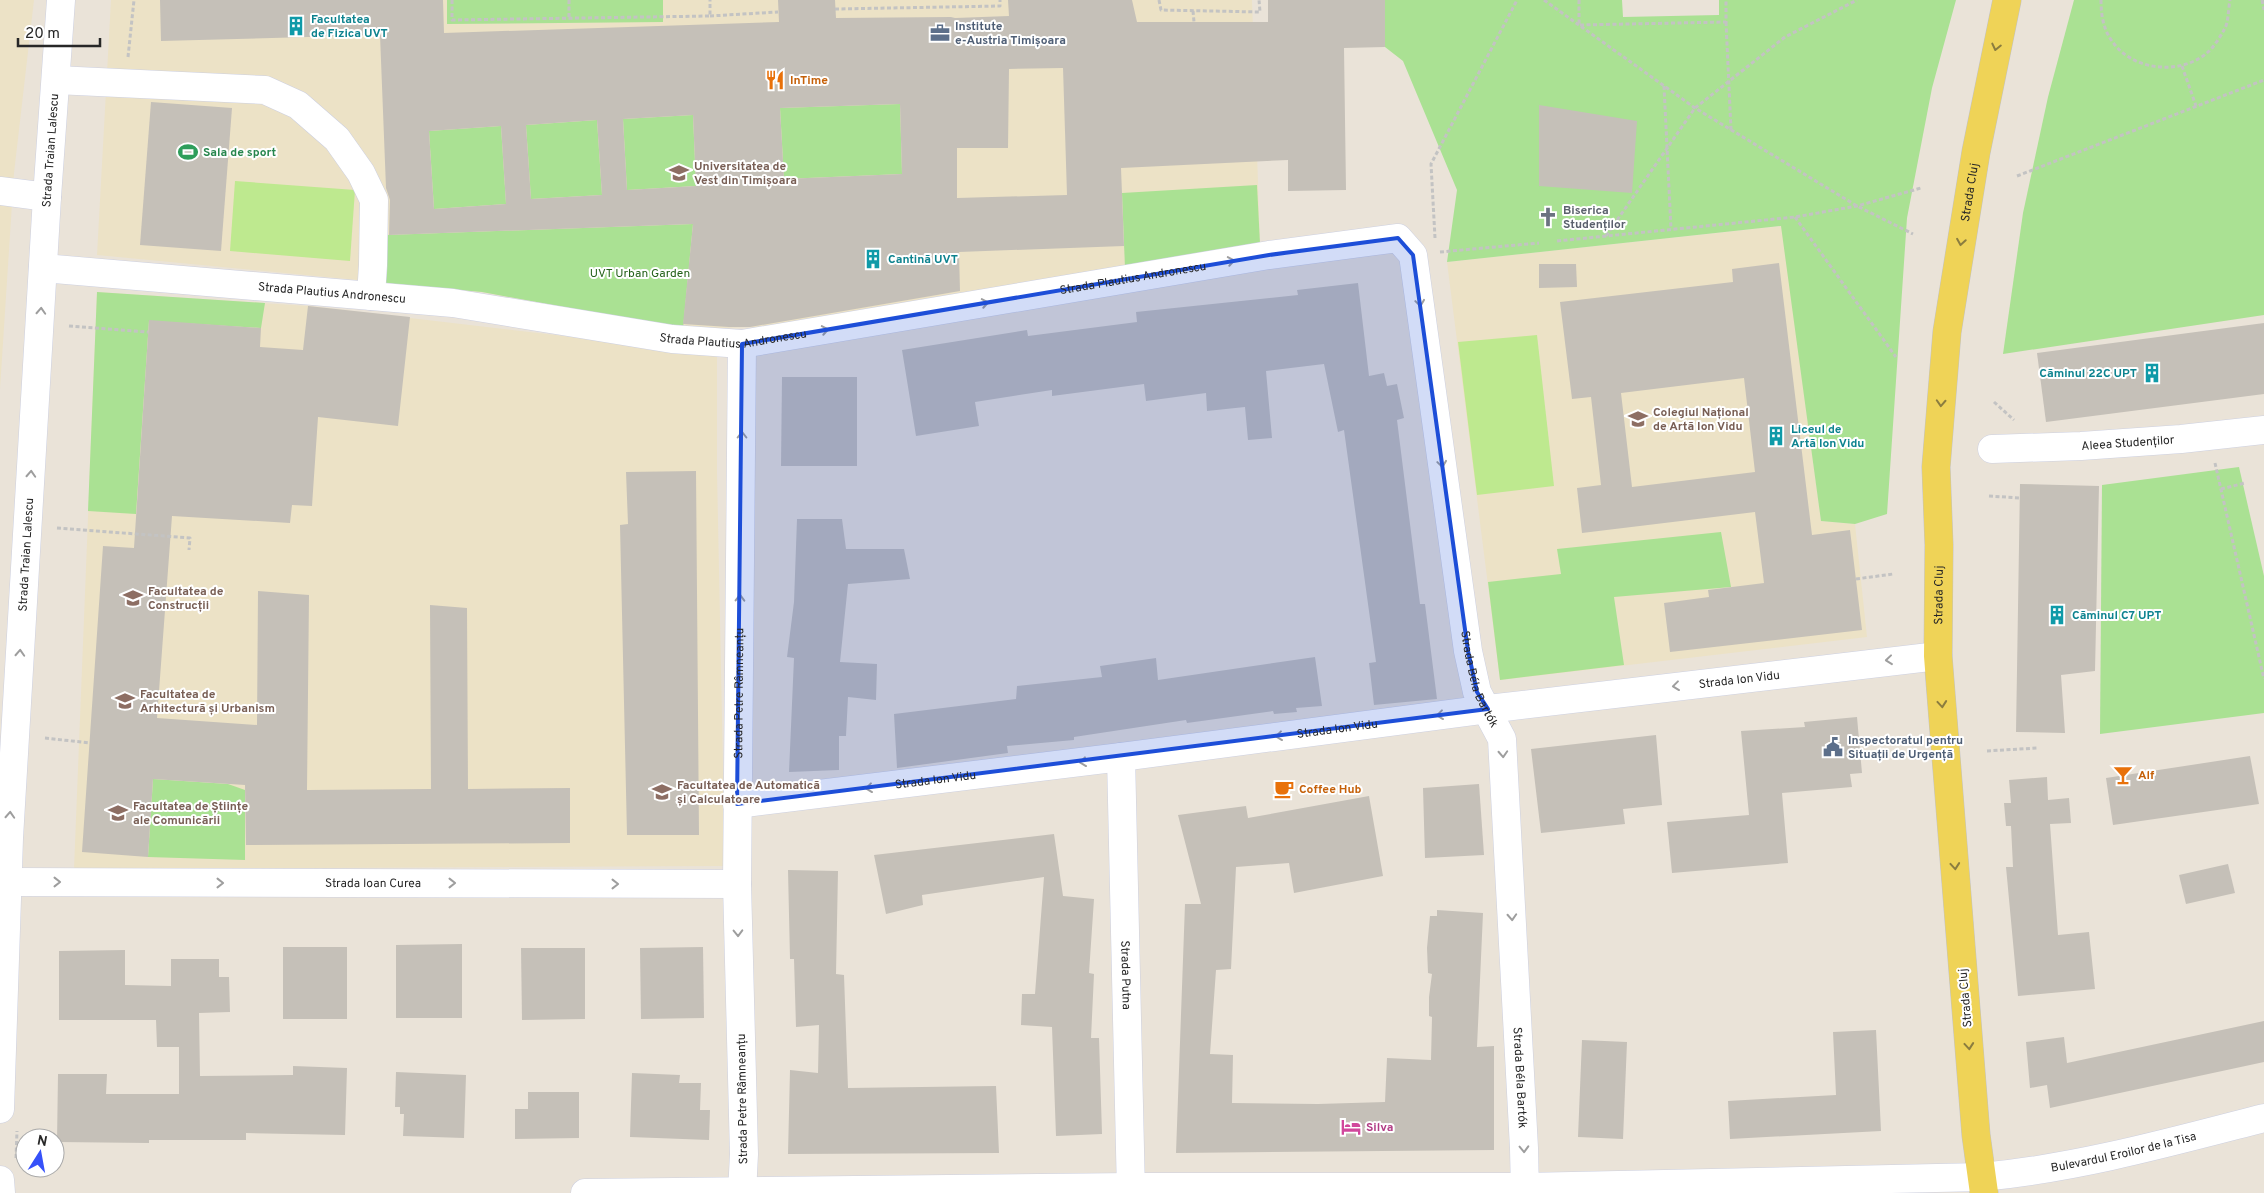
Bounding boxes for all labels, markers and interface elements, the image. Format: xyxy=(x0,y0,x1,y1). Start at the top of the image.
place label: Facultatea de Fizica UVT xyxy=(311,12,388,42)
scale bar xyxy=(18,15,100,47)
building icon: Facultatea de Fizica UVT xyxy=(285,15,307,37)
place label: Institute e-Austria Timișoara xyxy=(955,19,1066,49)
office icon: Institute e-Austria Timișoara xyxy=(929,22,951,44)
text: 20 m xyxy=(25,25,60,44)
one-way arrow xyxy=(1991,43,2002,52)
restaurant icon: InTime xyxy=(764,69,786,91)
place label: InTime xyxy=(790,73,828,89)
street label: Strada Traian Lalescu xyxy=(39,93,63,208)
sports icon: Sala de sport xyxy=(177,141,199,163)
place label: Sala de sport xyxy=(203,145,276,161)
place label: Universitatea de Vest din Timișoara xyxy=(694,159,797,189)
school or university icon: Universitatea de Vest din Timișoara xyxy=(668,162,690,184)
street label: Strada Cluj xyxy=(1958,162,1983,223)
place label: Biserica Studenților xyxy=(1563,203,1626,233)
church icon: Biserica Studenților xyxy=(1537,206,1559,228)
one-way arrow xyxy=(1956,238,1967,246)
building icon: Cantină UVT xyxy=(862,248,884,270)
place label: Cantină UVT xyxy=(888,252,958,268)
one-way arrow xyxy=(1227,257,1236,267)
street label: Strada Plautius Andronescu xyxy=(1059,259,1207,299)
park label: UVT Urban Garden xyxy=(590,266,690,282)
street label: Strada Plautius Andronescu xyxy=(257,279,406,308)
one-way arrow xyxy=(980,299,989,309)
one-way arrow xyxy=(1414,300,1425,308)
one-way arrow xyxy=(35,307,46,315)
street label: Strada Plautius Andronescu xyxy=(658,326,808,353)
one-way arrow xyxy=(820,326,829,336)
building icon: Căminul 22C UPT xyxy=(2141,362,2163,384)
place label: Căminul 22C UPT xyxy=(2039,366,2137,382)
one-way arrow xyxy=(1936,399,1947,407)
place label: Colegiul Național de Artă Ion Vidu xyxy=(1653,405,1749,435)
school or university icon: Colegiul Național de Artă Ion Vidu xyxy=(1627,408,1649,430)
place label: Liceul de Artă Ion Vidu xyxy=(1791,422,1864,452)
building icon: Liceul de Artă Ion Vidu xyxy=(1765,425,1787,447)
one-way arrow xyxy=(737,431,747,439)
street label: Aleea Studenților xyxy=(2081,432,2175,455)
one-way arrow xyxy=(1436,460,1447,468)
one-way arrow xyxy=(25,469,36,477)
street label: Strada Traian Lalescu xyxy=(15,497,38,612)
street label: Strada Cluj xyxy=(1931,565,1948,625)
place label: Facultatea de Construcții xyxy=(148,584,224,614)
school or university icon: Facultatea de Construcții xyxy=(122,587,144,609)
one-way arrow xyxy=(735,593,745,601)
building icon: Căminul C7 UPT xyxy=(2046,604,2068,626)
place label: Căminul C7 UPT xyxy=(2072,608,2161,624)
street label: Strada Petre Râmneanțu xyxy=(731,628,748,759)
street label: Strada Béla Bartók xyxy=(1456,630,1502,731)
one-way arrow xyxy=(14,649,25,657)
one-way arrow xyxy=(1885,655,1893,666)
street label: Strada Ion Vidu xyxy=(1698,668,1781,693)
one-way arrow xyxy=(1672,680,1680,691)
place label: Facultatea de Arhitectură și Urbanism xyxy=(140,687,275,717)
school or university icon: Facultatea de Arhitectură și Urbanism xyxy=(114,690,136,712)
one-way arrow xyxy=(1936,700,1947,708)
one-way arrow xyxy=(1435,709,1443,720)
street label: Strada Ion Vidu xyxy=(1296,716,1379,743)
one-way arrow xyxy=(1274,731,1283,741)
place label: Inspectoratul pentru Situații de Urgență xyxy=(1848,733,1963,763)
public building icon: Inspectoratul pentru Situații de Urgență xyxy=(1822,736,1844,758)
one-way arrow xyxy=(1498,751,1509,759)
one-way arrow xyxy=(1078,756,1086,767)
bar icon: Alf xyxy=(2112,764,2134,786)
street label: Strada Ion Vidu xyxy=(894,768,977,794)
place label: Alf xyxy=(2138,768,2155,784)
place label: Facultatea de Automatică și Calculatoare xyxy=(677,778,820,808)
cafe icon: Coffee Hub xyxy=(1273,778,1295,800)
school or university icon: Facultatea de Automatică și Calculatoare xyxy=(651,781,673,803)
one-way arrow xyxy=(865,782,873,793)
place label: Coffee Hub xyxy=(1299,782,1362,798)
place label: Facultatea de Științe ale Comunicării xyxy=(133,799,248,829)
school or university icon: Facultatea de Științe ale Comunicării xyxy=(107,802,129,824)
one-way arrow xyxy=(4,811,15,819)
one-way arrow xyxy=(1949,862,1960,870)
street label: Strada Ioan Curea xyxy=(325,876,421,892)
one-way arrow xyxy=(54,877,61,887)
one-way arrow xyxy=(216,878,224,888)
one-way arrow xyxy=(448,878,456,888)
one-way arrow xyxy=(611,879,619,889)
one-way arrow xyxy=(1507,913,1517,921)
one-way arrow xyxy=(733,930,743,937)
street label: Strada Putna xyxy=(1116,940,1134,1010)
street label: Strada Cluj xyxy=(1955,968,1977,1028)
street label: Strada Béla Bartók xyxy=(1509,1027,1530,1129)
street label: Strada Petre Râmneanțu xyxy=(734,1033,752,1165)
one-way arrow xyxy=(1963,1042,1974,1050)
hotel icon: Silva xyxy=(1340,1116,1362,1138)
place label: Silva xyxy=(1366,1120,1393,1136)
north arrow xyxy=(15,1128,65,1178)
street label: Bulevardul Eroilor de la Tisa xyxy=(2050,1129,2198,1177)
text: N xyxy=(36,1132,49,1151)
one-way arrow xyxy=(1519,1145,1530,1153)

